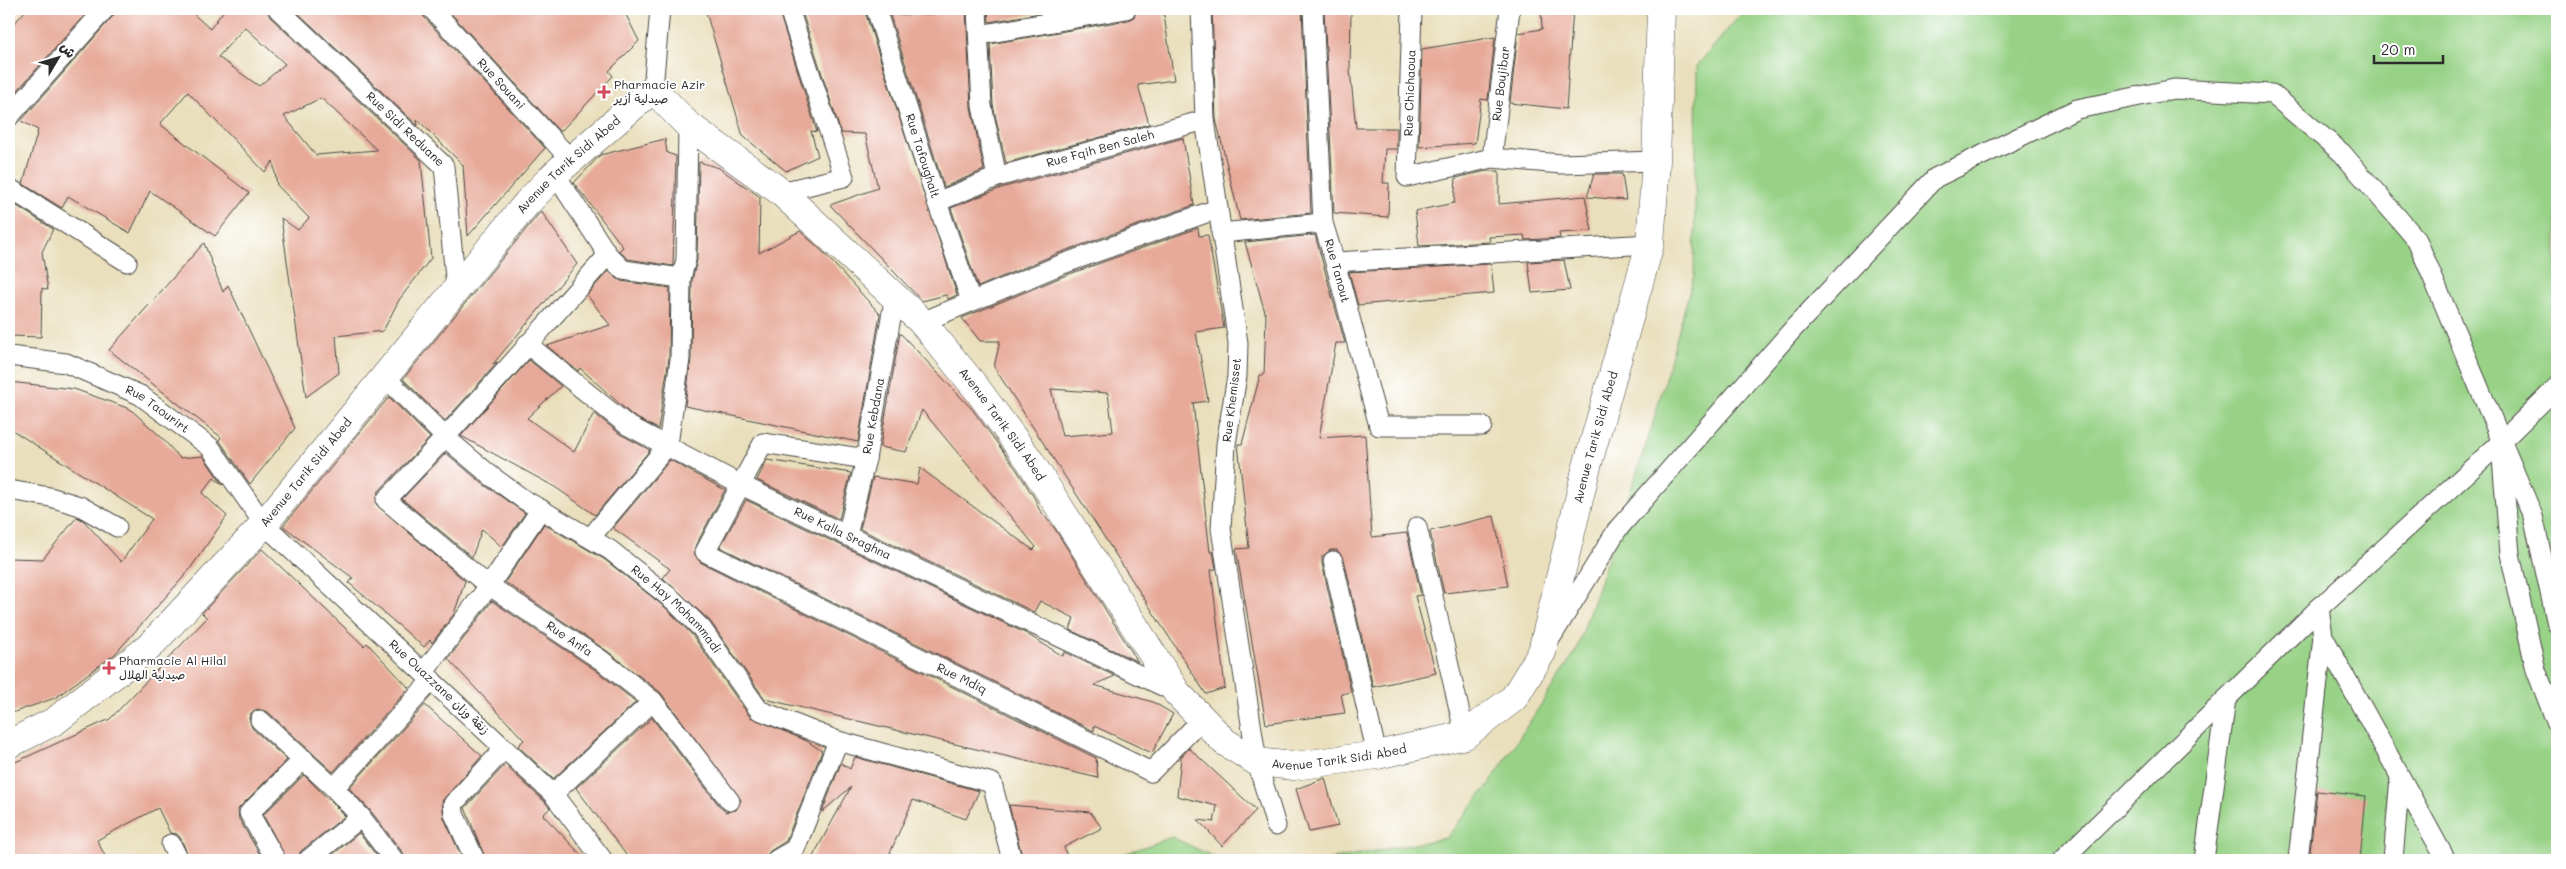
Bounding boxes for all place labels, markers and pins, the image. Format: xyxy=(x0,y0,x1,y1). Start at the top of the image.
place label: Pharmacie Azir صيدلية أزير xyxy=(613,76,705,106)
marker: Pharmacie Azir صيدلية أزير xyxy=(598,86,610,98)
place label: Pharmacie Al Hilal صيدلية الهلال xyxy=(119,652,227,682)
marker: Pharmacie Al Hilal صيدلية الهلال xyxy=(103,662,115,674)

